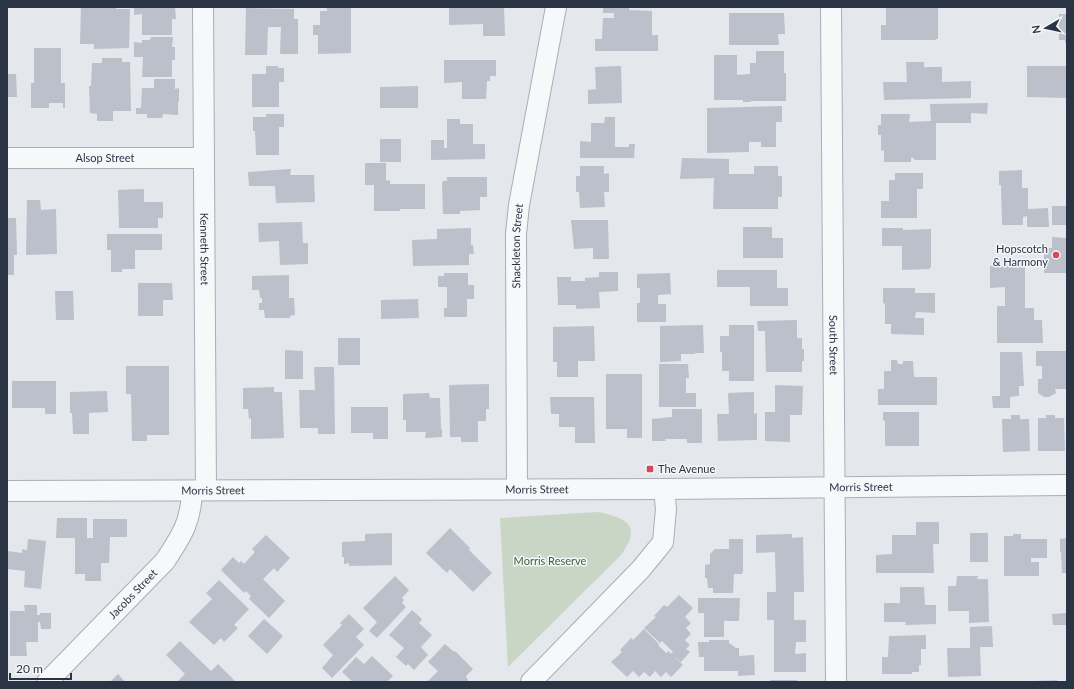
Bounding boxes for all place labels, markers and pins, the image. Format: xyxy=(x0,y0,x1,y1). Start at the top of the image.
place label: Hopscotch & Harmony xyxy=(993,242,1048,268)
marker: Hopscotch & Harmony xyxy=(1051,250,1061,260)
place label: The Avenue xyxy=(658,462,715,475)
marker: The Avenue xyxy=(645,464,655,474)

